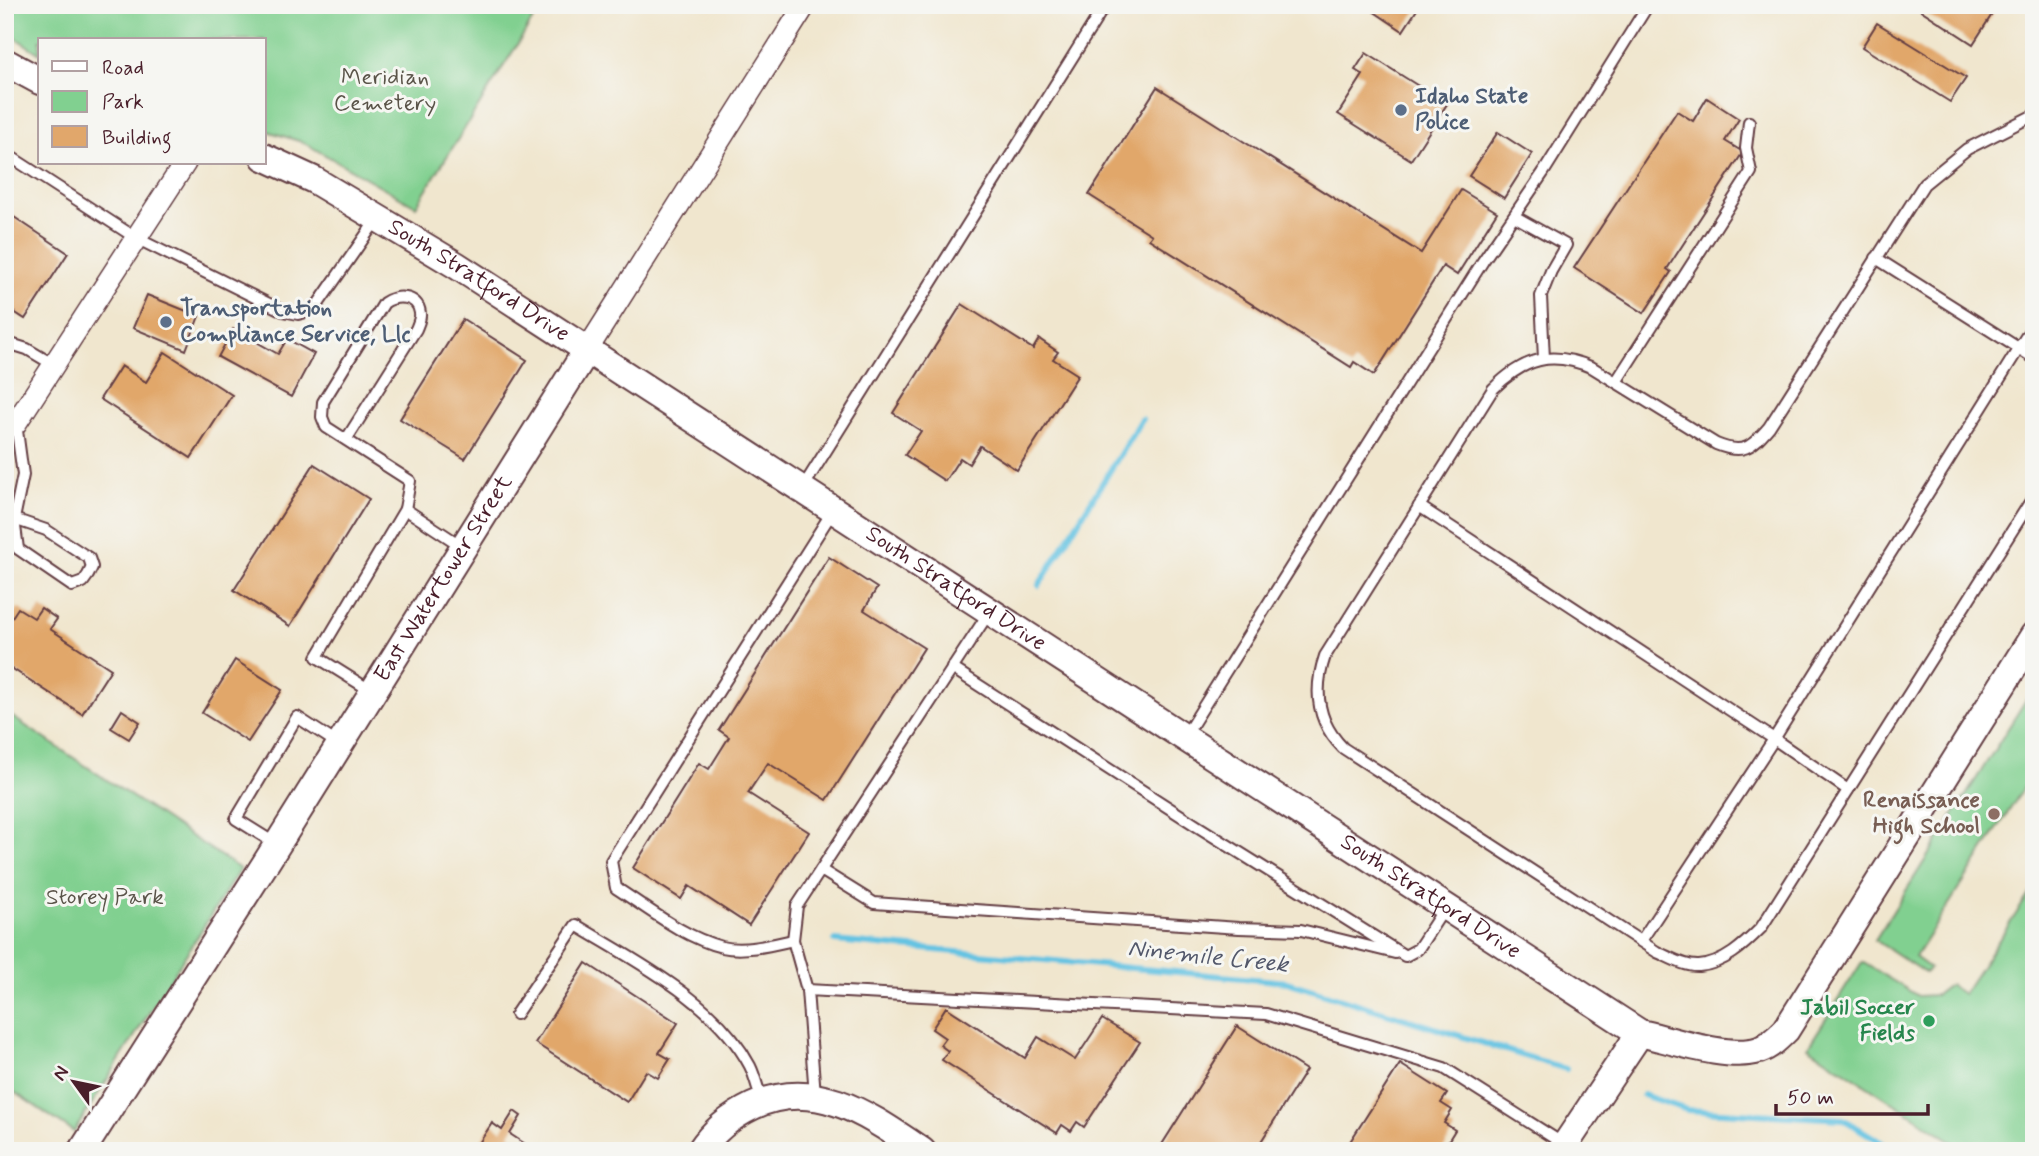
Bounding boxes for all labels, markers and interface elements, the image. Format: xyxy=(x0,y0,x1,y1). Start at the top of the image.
legend xyxy=(38,38,266,164)
text: Road xyxy=(102,54,144,82)
park label: Meridian Cemetery xyxy=(334,63,436,119)
place label: Idaho State Police xyxy=(1415,82,1528,138)
text: Park xyxy=(102,88,144,116)
marker: Idaho State Police xyxy=(1393,102,1409,118)
text: Building xyxy=(102,124,172,154)
street label: South Stratford Drive xyxy=(382,212,575,350)
place label: Transportation Compliance Service, Llc xyxy=(180,294,410,350)
marker: Transportation Compliance Service, Llc xyxy=(158,314,174,330)
street label: East Watertower Street xyxy=(368,469,520,688)
street label: South Stratford Drive xyxy=(860,519,1052,659)
place label: Renaissance High School xyxy=(1863,786,1980,845)
marker: Renaissance High School xyxy=(1986,806,2002,822)
street label: South Stratford Drive xyxy=(1334,828,1526,967)
park label: Storey Park xyxy=(46,883,164,913)
water label: Ninemile Creek xyxy=(1126,933,1292,981)
place label: Jabil Soccer Fields xyxy=(1800,993,1916,1049)
marker: Jabil Soccer Fields xyxy=(1921,1013,1937,1029)
north arrow xyxy=(38,1048,108,1118)
text: N xyxy=(47,1061,75,1086)
scale bar xyxy=(1776,1072,1929,1116)
text: 50 m xyxy=(1787,1084,1834,1112)

